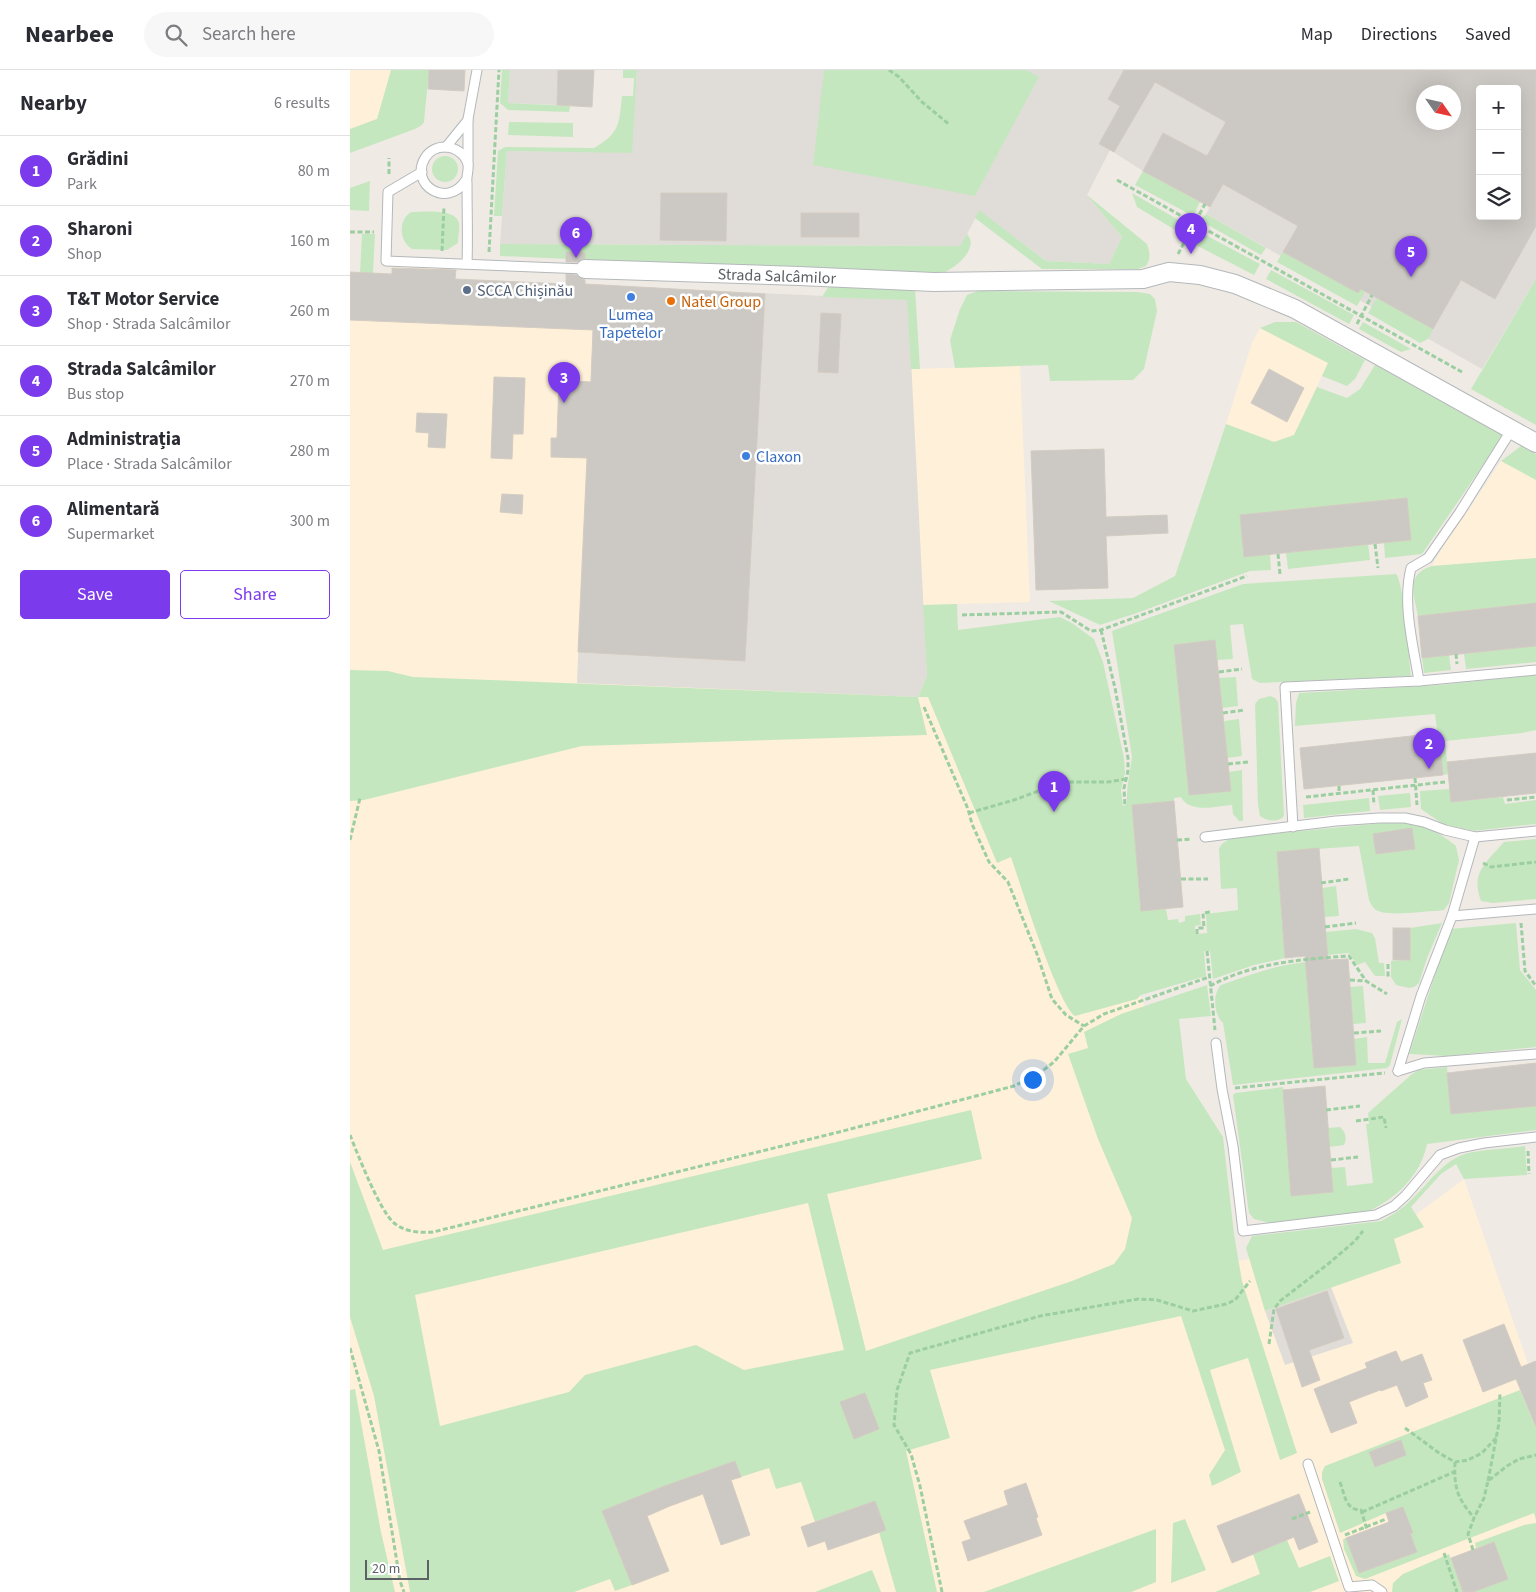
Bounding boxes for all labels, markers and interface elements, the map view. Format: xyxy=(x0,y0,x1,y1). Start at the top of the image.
search box xyxy=(144,12,494,57)
text: Nearbee xyxy=(25,17,114,52)
icon: search xyxy=(162,21,190,49)
text: Search here xyxy=(202,21,296,48)
text: Map xyxy=(1301,22,1333,47)
text: Directions xyxy=(1361,22,1437,47)
text: Saved xyxy=(1465,22,1511,47)
north arrow xyxy=(1416,85,1461,130)
map controls xyxy=(1476,85,1521,220)
button: + xyxy=(1476,85,1521,130)
text: Nearby xyxy=(20,88,87,118)
text: 6 results xyxy=(274,92,330,114)
button: − xyxy=(1476,130,1521,175)
text: Grădini xyxy=(67,146,128,173)
text: 1 xyxy=(32,160,40,182)
text: 80 m xyxy=(298,160,330,182)
text: Park xyxy=(67,173,97,195)
button: layers xyxy=(1476,175,1521,220)
pin: 4 xyxy=(1175,213,1207,254)
text: Sharoni xyxy=(67,216,132,243)
pin: 6 xyxy=(560,217,592,258)
text: 2 xyxy=(32,230,40,252)
text: 160 m xyxy=(290,230,330,252)
pin: 5 xyxy=(1395,236,1427,277)
text: Shop xyxy=(67,243,102,265)
street label: Strada Salcâmilor xyxy=(717,263,837,290)
place label: SCCA Chișinău xyxy=(477,280,573,302)
marker: SCCA Chișinău xyxy=(461,284,473,296)
text: T&T Motor Service xyxy=(67,286,219,313)
marker: Lumea Tapetelor xyxy=(625,291,637,303)
place label: Natel Group xyxy=(681,291,761,313)
marker: Natel Group xyxy=(665,295,677,307)
text: 3 xyxy=(32,300,40,322)
text: 260 m xyxy=(290,300,330,322)
place label: Lumea Tapetelor xyxy=(599,304,663,344)
text: Shop · Strada Salcâmilor xyxy=(67,313,231,335)
text: Strada Salcâmilor xyxy=(67,356,216,383)
pin: 3 xyxy=(548,362,580,403)
text: 4 xyxy=(32,370,40,392)
text: 270 m xyxy=(290,370,330,392)
text: Bus stop xyxy=(67,383,124,405)
text: Administrația xyxy=(67,426,181,453)
text: 5 xyxy=(32,440,40,462)
text: 280 m xyxy=(290,440,330,462)
place label: Claxon xyxy=(756,446,802,468)
marker: Claxon xyxy=(740,450,752,462)
text: Place · Strada Salcâmilor xyxy=(67,453,232,475)
text: Alimentară xyxy=(67,496,160,523)
text: 6 xyxy=(32,510,40,532)
text: 300 m xyxy=(290,510,330,532)
text: Supermarket xyxy=(67,523,154,545)
button: Save xyxy=(20,570,170,619)
button: Share xyxy=(180,570,330,619)
pin: 2 xyxy=(1413,728,1445,769)
pin: 1 xyxy=(1038,771,1070,812)
your location xyxy=(1020,1067,1046,1093)
scale bar xyxy=(365,1557,429,1580)
text: 20 m xyxy=(372,1559,400,1579)

